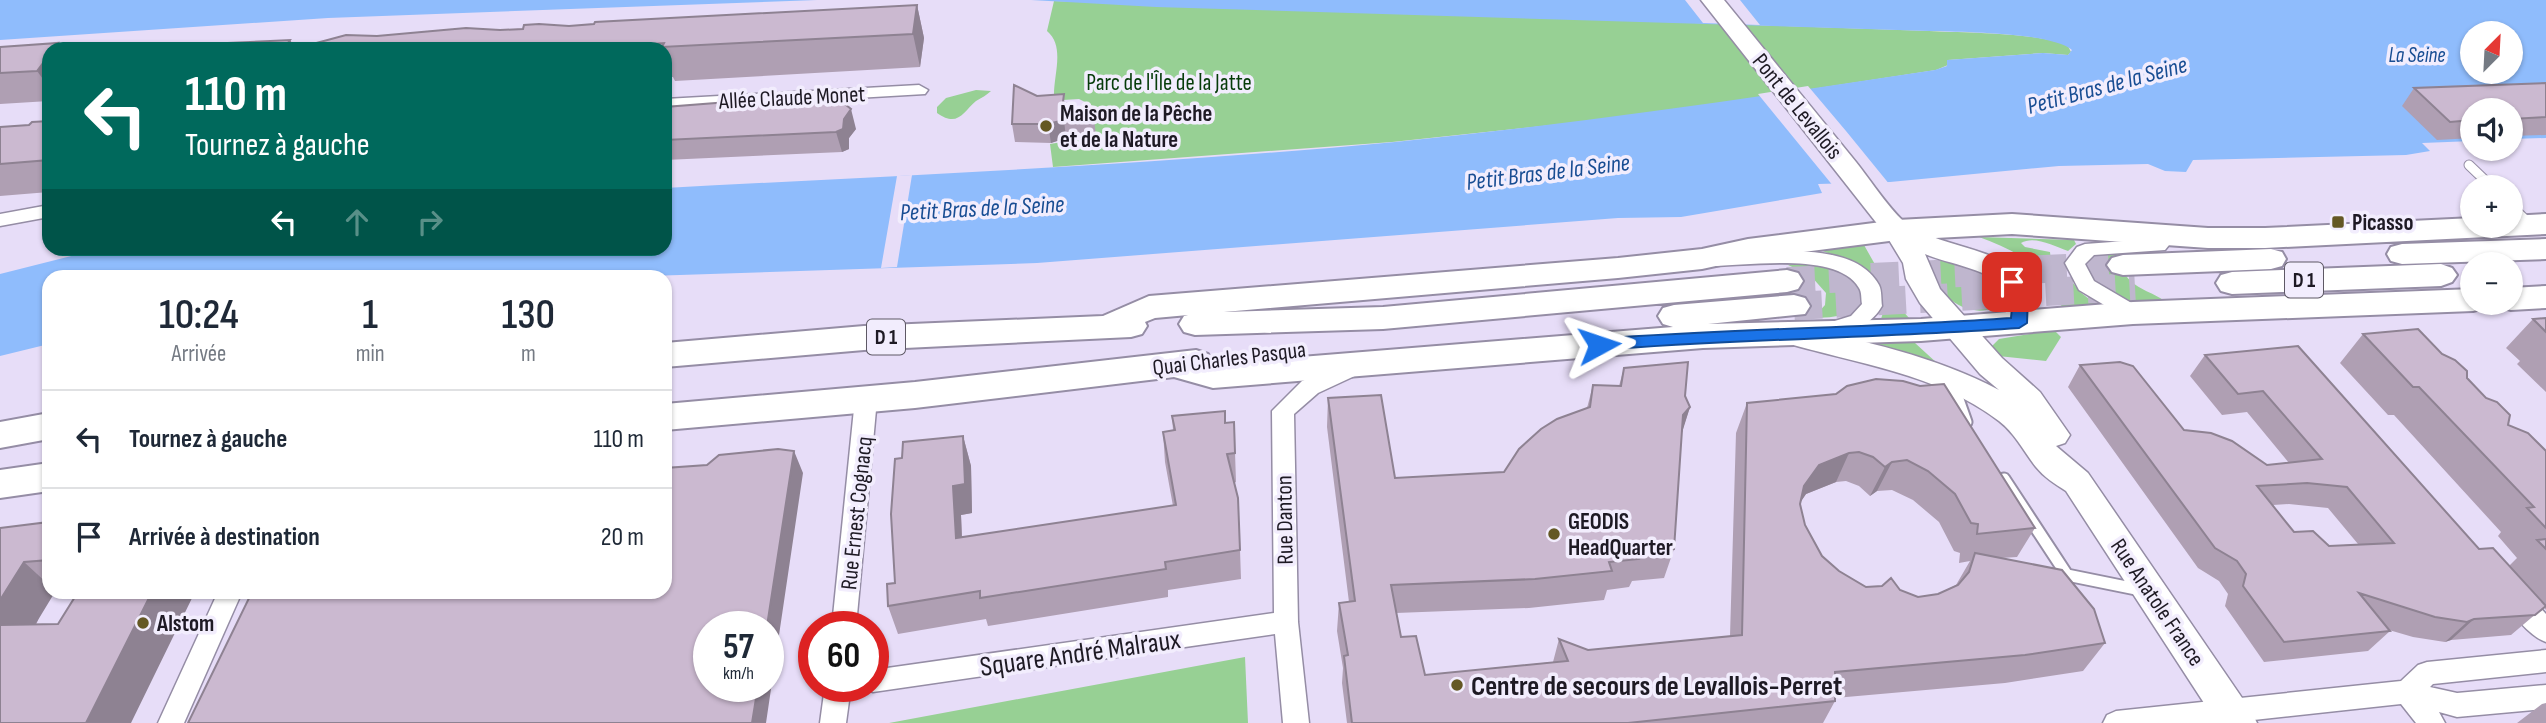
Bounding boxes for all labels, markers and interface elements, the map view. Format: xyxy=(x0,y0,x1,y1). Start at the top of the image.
north arrow xyxy=(2460,21,2524,84)
map controls xyxy=(2460,21,2523,315)
water label: La Seine xyxy=(2389,43,2446,68)
street label: Pont de Levallois xyxy=(1746,48,1848,165)
water label: Petit Bras de la Seine xyxy=(2024,50,2190,121)
text: 110 m xyxy=(185,66,287,125)
park label: Parc de l'Île de la Jatte xyxy=(1086,69,1252,97)
icon: left xyxy=(70,70,161,161)
street label: Allée Claude Monet xyxy=(717,80,866,116)
button: sound xyxy=(2460,98,2523,161)
place label: Maison de la Pêche et de la Nature xyxy=(1060,100,1212,154)
marker: Maison de la Pêche et de la Nature xyxy=(1038,118,1054,134)
text: Tournez à gauche xyxy=(185,126,370,165)
water label: Petit Bras de la Seine xyxy=(1465,148,1632,197)
button: + xyxy=(2460,175,2523,238)
water label: Petit Bras de la Seine xyxy=(899,190,1065,227)
icon: left xyxy=(265,203,303,241)
icon: ahead xyxy=(338,203,376,241)
icon: right xyxy=(411,203,449,241)
place label: Picasso xyxy=(2352,209,2413,237)
marker: Picasso xyxy=(2330,214,2346,230)
pin xyxy=(1982,252,2042,312)
button: − xyxy=(2460,252,2523,315)
road number: D 1 xyxy=(2285,262,2323,298)
icon: arrive xyxy=(1993,263,2031,301)
text: 10:24 xyxy=(159,290,239,341)
text: 1 xyxy=(362,290,378,341)
text: 130 xyxy=(502,290,555,341)
position arrow xyxy=(1562,308,1636,382)
road number: D 1 xyxy=(867,320,905,354)
street label: Quai Charles Pasqua xyxy=(1151,336,1307,382)
text: Arrivée xyxy=(171,340,226,368)
text: min xyxy=(356,340,385,368)
text: m xyxy=(521,340,536,368)
icon: left xyxy=(70,420,108,458)
text: Tournez à gauche xyxy=(129,424,287,455)
text: 110 m xyxy=(593,424,644,455)
street label: Rue Ernest Cognacq xyxy=(835,435,879,591)
street label: Rue Danton xyxy=(1270,475,1300,565)
place label: GEODIS HeadQuarter xyxy=(1568,508,1673,562)
icon: arrive xyxy=(70,518,108,556)
text: Arrivée à destination xyxy=(129,522,320,553)
text: 20 m xyxy=(601,522,644,553)
marker: GEODIS HeadQuarter xyxy=(1546,526,1562,542)
street label: Rue Anatole France xyxy=(2104,534,2210,672)
place label: Alstom xyxy=(156,610,214,638)
speed limit sign: 60 xyxy=(798,611,889,702)
marker: Alstom xyxy=(135,615,151,631)
street label: Square André Malraux xyxy=(978,623,1183,684)
text: 57 xyxy=(723,626,754,669)
text: km/h xyxy=(723,663,754,684)
place label: Centre de secours de Levallois-Perret xyxy=(1471,670,1842,703)
marker: Centre de secours de Levallois-Perret xyxy=(1449,677,1465,693)

